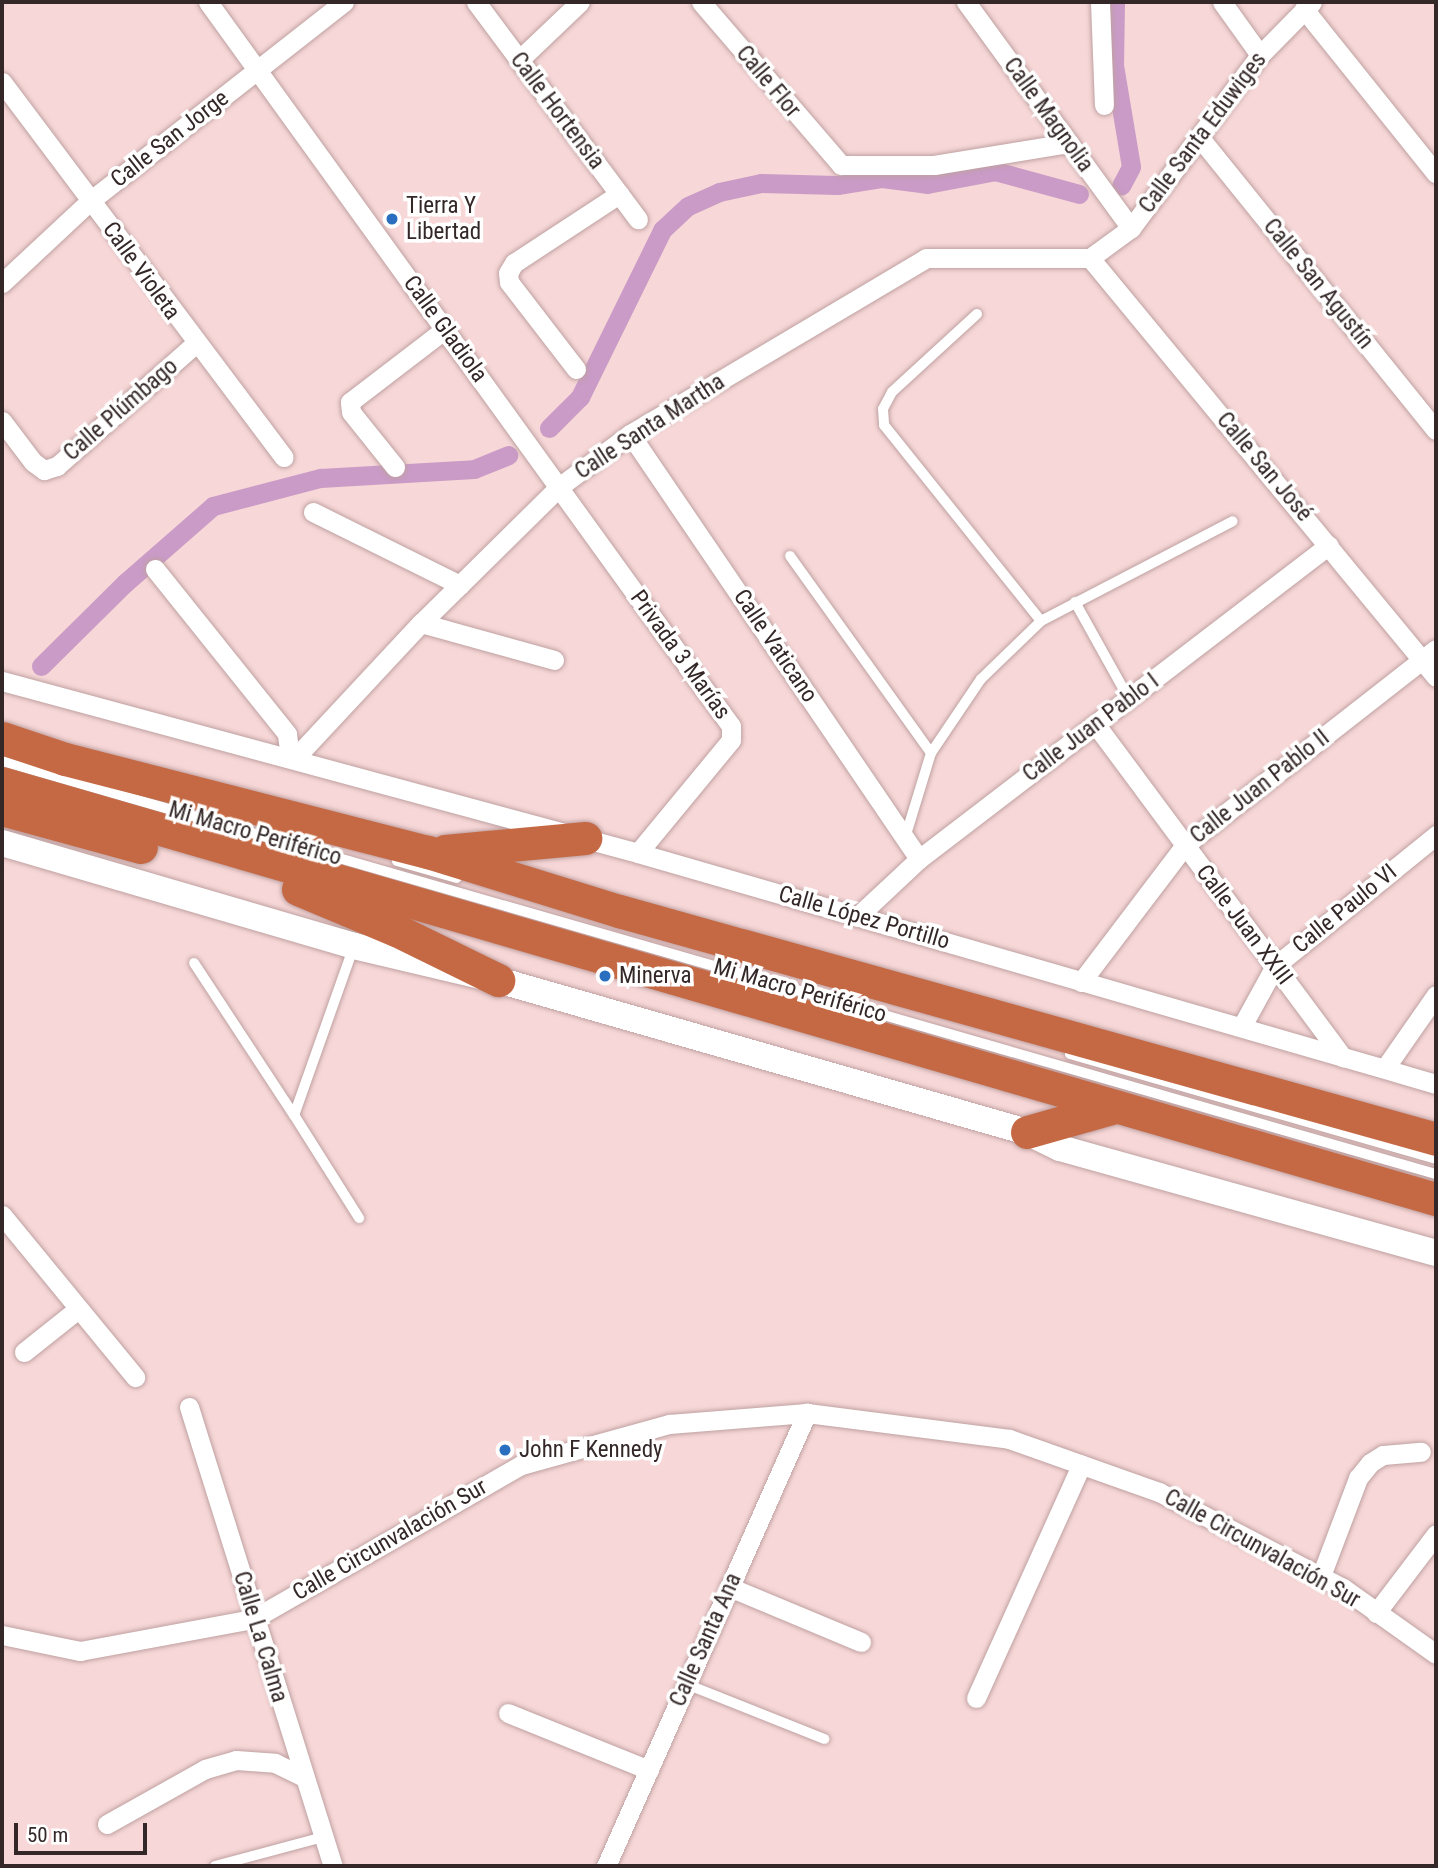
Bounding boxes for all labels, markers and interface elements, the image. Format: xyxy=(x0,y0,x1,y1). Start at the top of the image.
street label: Calle Flor xyxy=(730,40,806,124)
street label: Calle Hortensia xyxy=(504,47,610,175)
street label: Calle Santa Eduwiges xyxy=(1133,47,1273,219)
street label: Calle Magnolia xyxy=(997,52,1099,178)
street label: Calle San Jorge xyxy=(106,85,234,193)
place label: Tierra Y Libertad xyxy=(406,192,481,246)
marker: Tierra Y Libertad xyxy=(384,211,400,227)
street label: Calle San Agustín xyxy=(1257,213,1379,355)
street label: Calle Violeta xyxy=(96,217,186,325)
street label: Calle Gladiola xyxy=(397,270,493,388)
street label: Calle Plúmbago xyxy=(58,353,184,467)
street label: Calle Santa Martha xyxy=(570,368,730,486)
street label: Calle San José xyxy=(1210,407,1318,527)
street label: Calle Vaticano xyxy=(727,584,823,708)
street label: Privada 3 Marías xyxy=(624,585,736,725)
street label: Calle Juan Pablo I xyxy=(1018,668,1164,788)
street label: Calle Juan Pablo II xyxy=(1185,724,1335,850)
street label: Mi Macro Periférico xyxy=(165,796,345,872)
street label: Calle Paulo VI xyxy=(1287,859,1403,959)
street label: Calle Juan XXIII xyxy=(1190,860,1298,990)
street label: Calle López Portillo xyxy=(775,880,953,956)
street label: Mi Macro Periférico xyxy=(710,953,890,1029)
place label: Minerva xyxy=(619,962,691,990)
marker: Minerva xyxy=(597,968,613,984)
place label: John F Kennedy xyxy=(519,1436,663,1464)
marker: John F Kennedy xyxy=(497,1442,513,1458)
street label: Calle Circunvalación Sur xyxy=(288,1473,492,1607)
street label: Calle Circunvalación Sur xyxy=(1159,1484,1365,1614)
street label: Calle La Calma xyxy=(227,1568,293,1706)
street label: Calle Santa Ana xyxy=(664,1569,748,1711)
scale bar xyxy=(18,1808,150,1852)
text: 50 m xyxy=(27,1823,68,1847)

